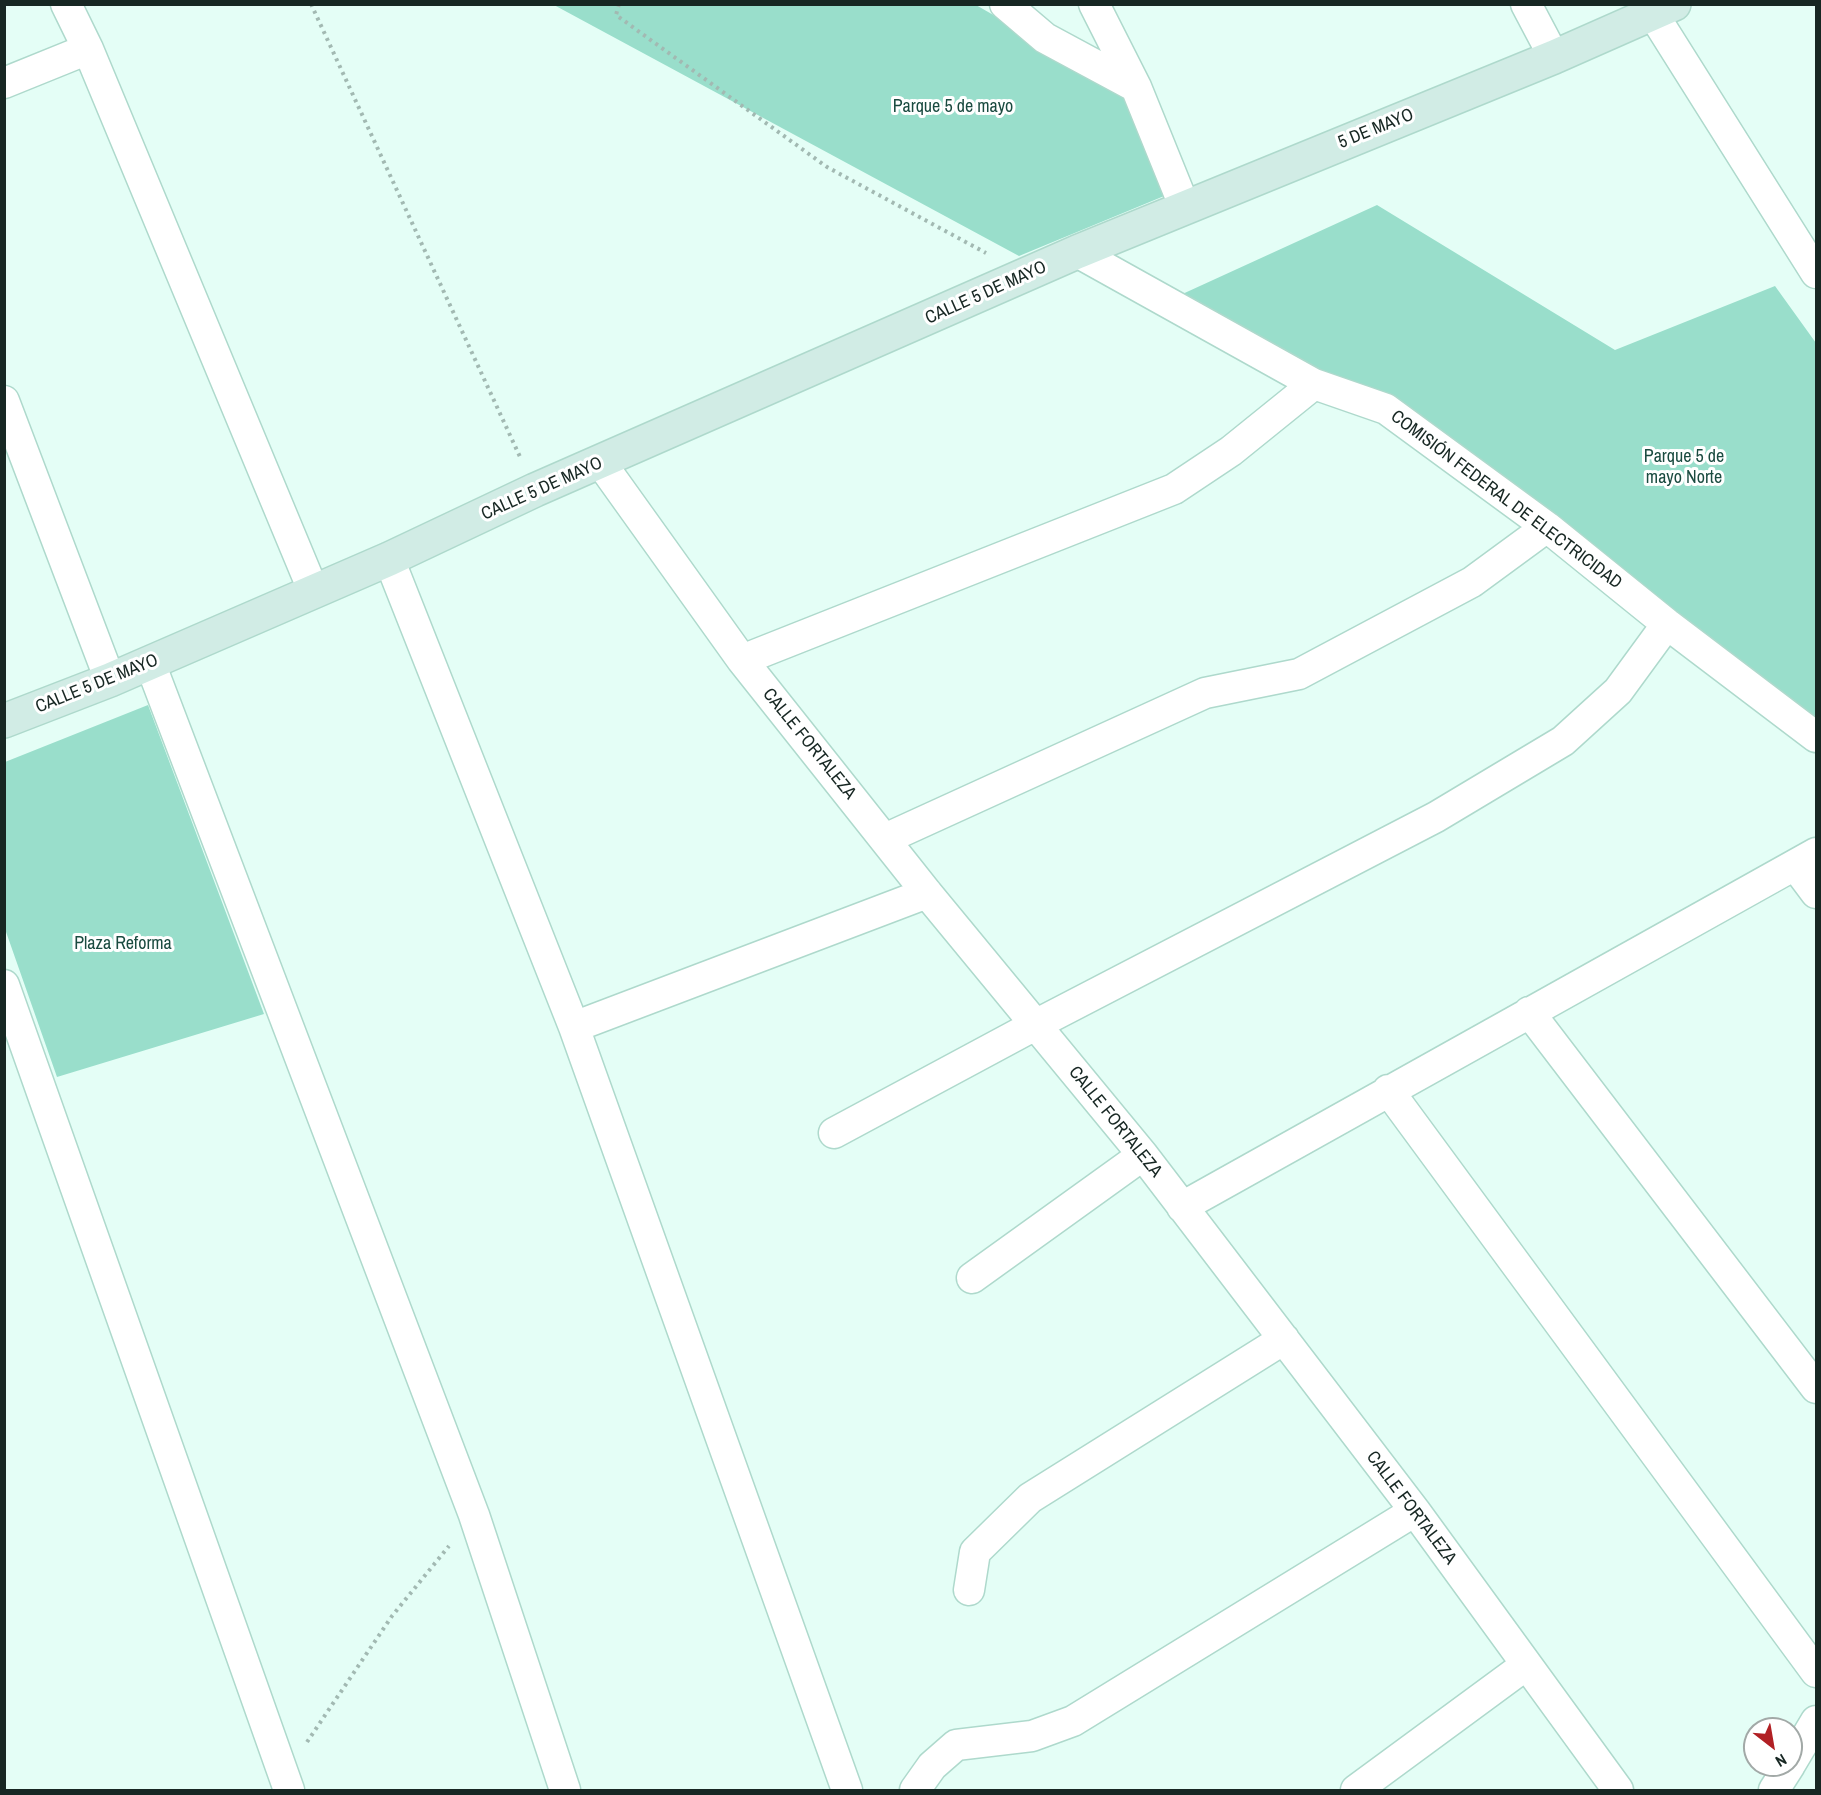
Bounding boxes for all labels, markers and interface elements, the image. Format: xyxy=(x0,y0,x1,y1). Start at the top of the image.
park label: Parque 5 de mayo xyxy=(893,96,1013,118)
street label: 5 DE MAYO xyxy=(1335,104,1417,154)
street label: CALLE 5 DE MAYO xyxy=(922,257,1050,329)
street label: COMISIÓN FEDERAL DE ELECTRICIDAD xyxy=(1386,406,1626,594)
park label: Parque 5 de mayo Norte xyxy=(1644,446,1724,488)
street label: CALLE 5 DE MAYO xyxy=(478,453,606,525)
street label: CALLE 5 DE MAYO xyxy=(33,650,161,718)
street label: CALLE FORTALEZA xyxy=(758,684,860,804)
park label: Plaza Reforma xyxy=(74,933,172,955)
street label: CALLE FORTALEZA xyxy=(1064,1062,1166,1182)
street label: CALLE FORTALEZA xyxy=(1361,1447,1461,1569)
north arrow xyxy=(1743,1717,1803,1777)
text: N xyxy=(1772,1749,1791,1773)

